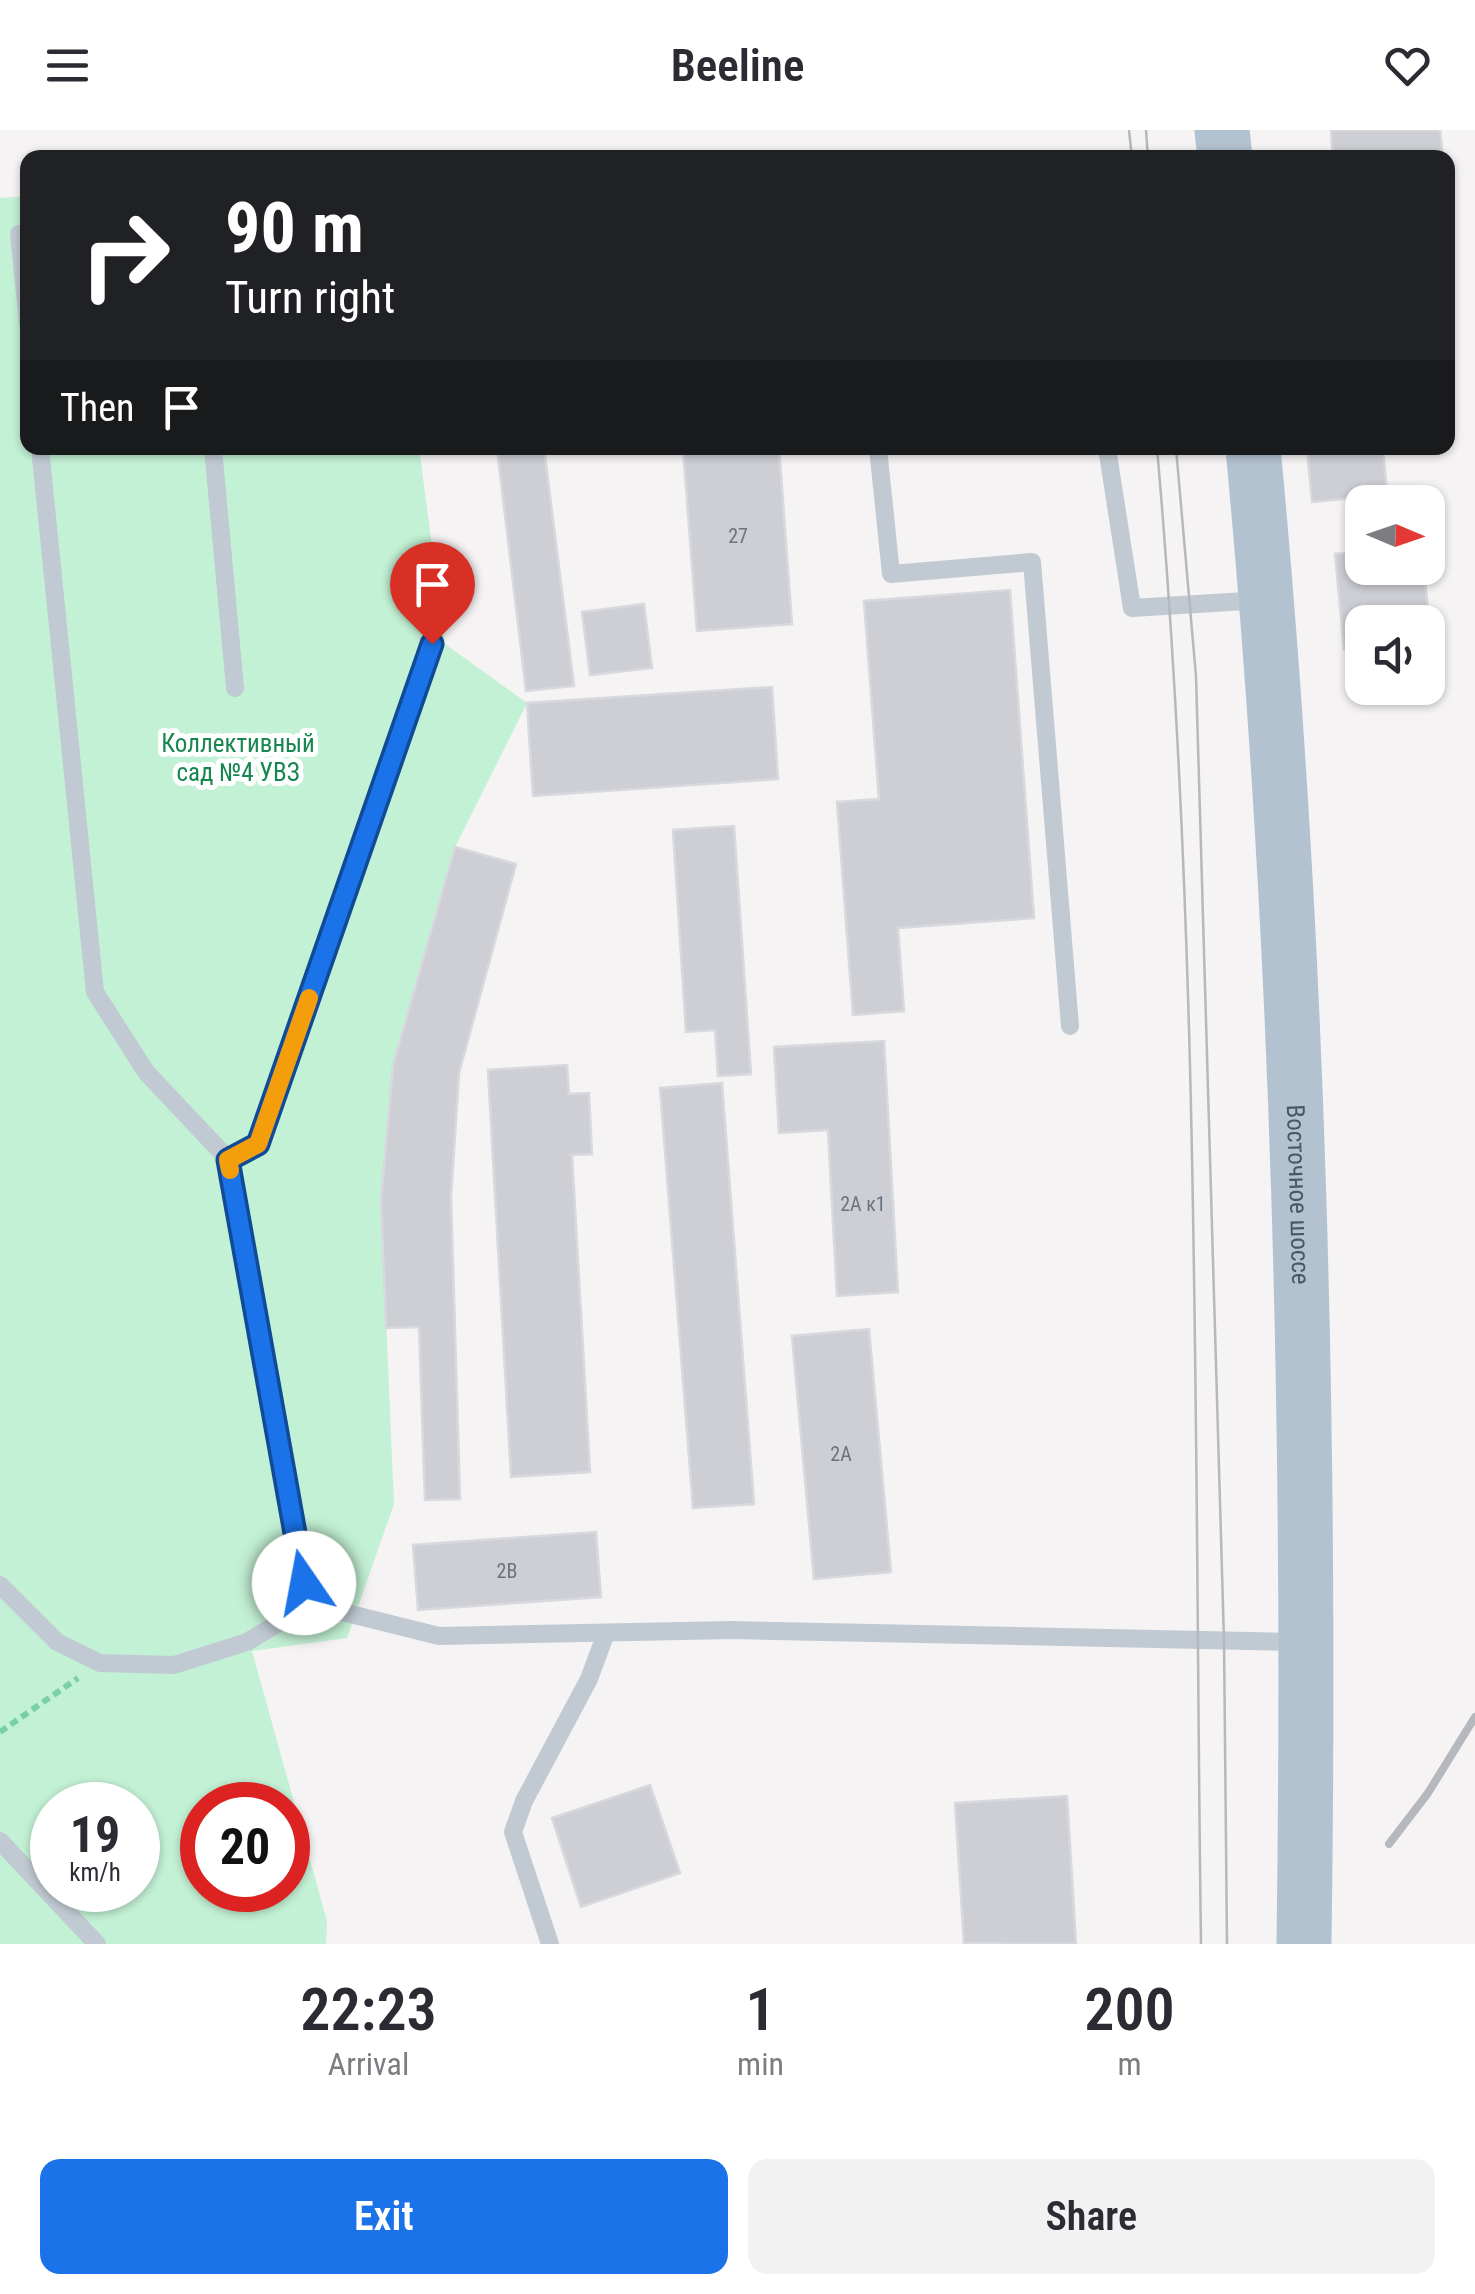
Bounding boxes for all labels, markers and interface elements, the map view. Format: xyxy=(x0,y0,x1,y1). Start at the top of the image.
icon: menu xyxy=(40,38,95,93)
icon: heart xyxy=(1380,38,1435,93)
text: Beeline xyxy=(671,39,804,92)
text: 90 m xyxy=(225,187,364,269)
icon: right xyxy=(60,190,190,320)
text: Turn right xyxy=(225,271,395,324)
icon: arrive xyxy=(154,380,209,435)
text: Then xyxy=(60,386,134,430)
north arrow xyxy=(1345,485,1445,585)
map controls xyxy=(1345,485,1445,705)
house number: 27 xyxy=(728,524,748,548)
pin xyxy=(390,542,475,645)
icon: arrive xyxy=(405,557,460,612)
button: sound xyxy=(1345,605,1445,705)
park label: Коллективный сад №4 УВЗ xyxy=(161,729,315,787)
street label: Восточное шоссе xyxy=(1281,1104,1316,1285)
house number: 2А к1 xyxy=(840,1192,886,1216)
house number: 2А xyxy=(830,1442,852,1466)
position arrow xyxy=(252,1531,356,1635)
house number: 2В xyxy=(497,1559,517,1583)
speed limit sign: 20 xyxy=(180,1782,310,1912)
text: 19 xyxy=(70,1806,120,1864)
text: km/h xyxy=(69,1858,121,1887)
text: 22:23 xyxy=(300,1974,437,2045)
text: 1 xyxy=(745,1974,776,2045)
text: 200 xyxy=(1084,1974,1175,2045)
text: Arrival xyxy=(328,2045,409,2083)
text: min xyxy=(737,2045,784,2083)
text: m xyxy=(1117,2045,1142,2083)
button: Exit xyxy=(40,2159,728,2274)
button: Share xyxy=(748,2159,1435,2274)

